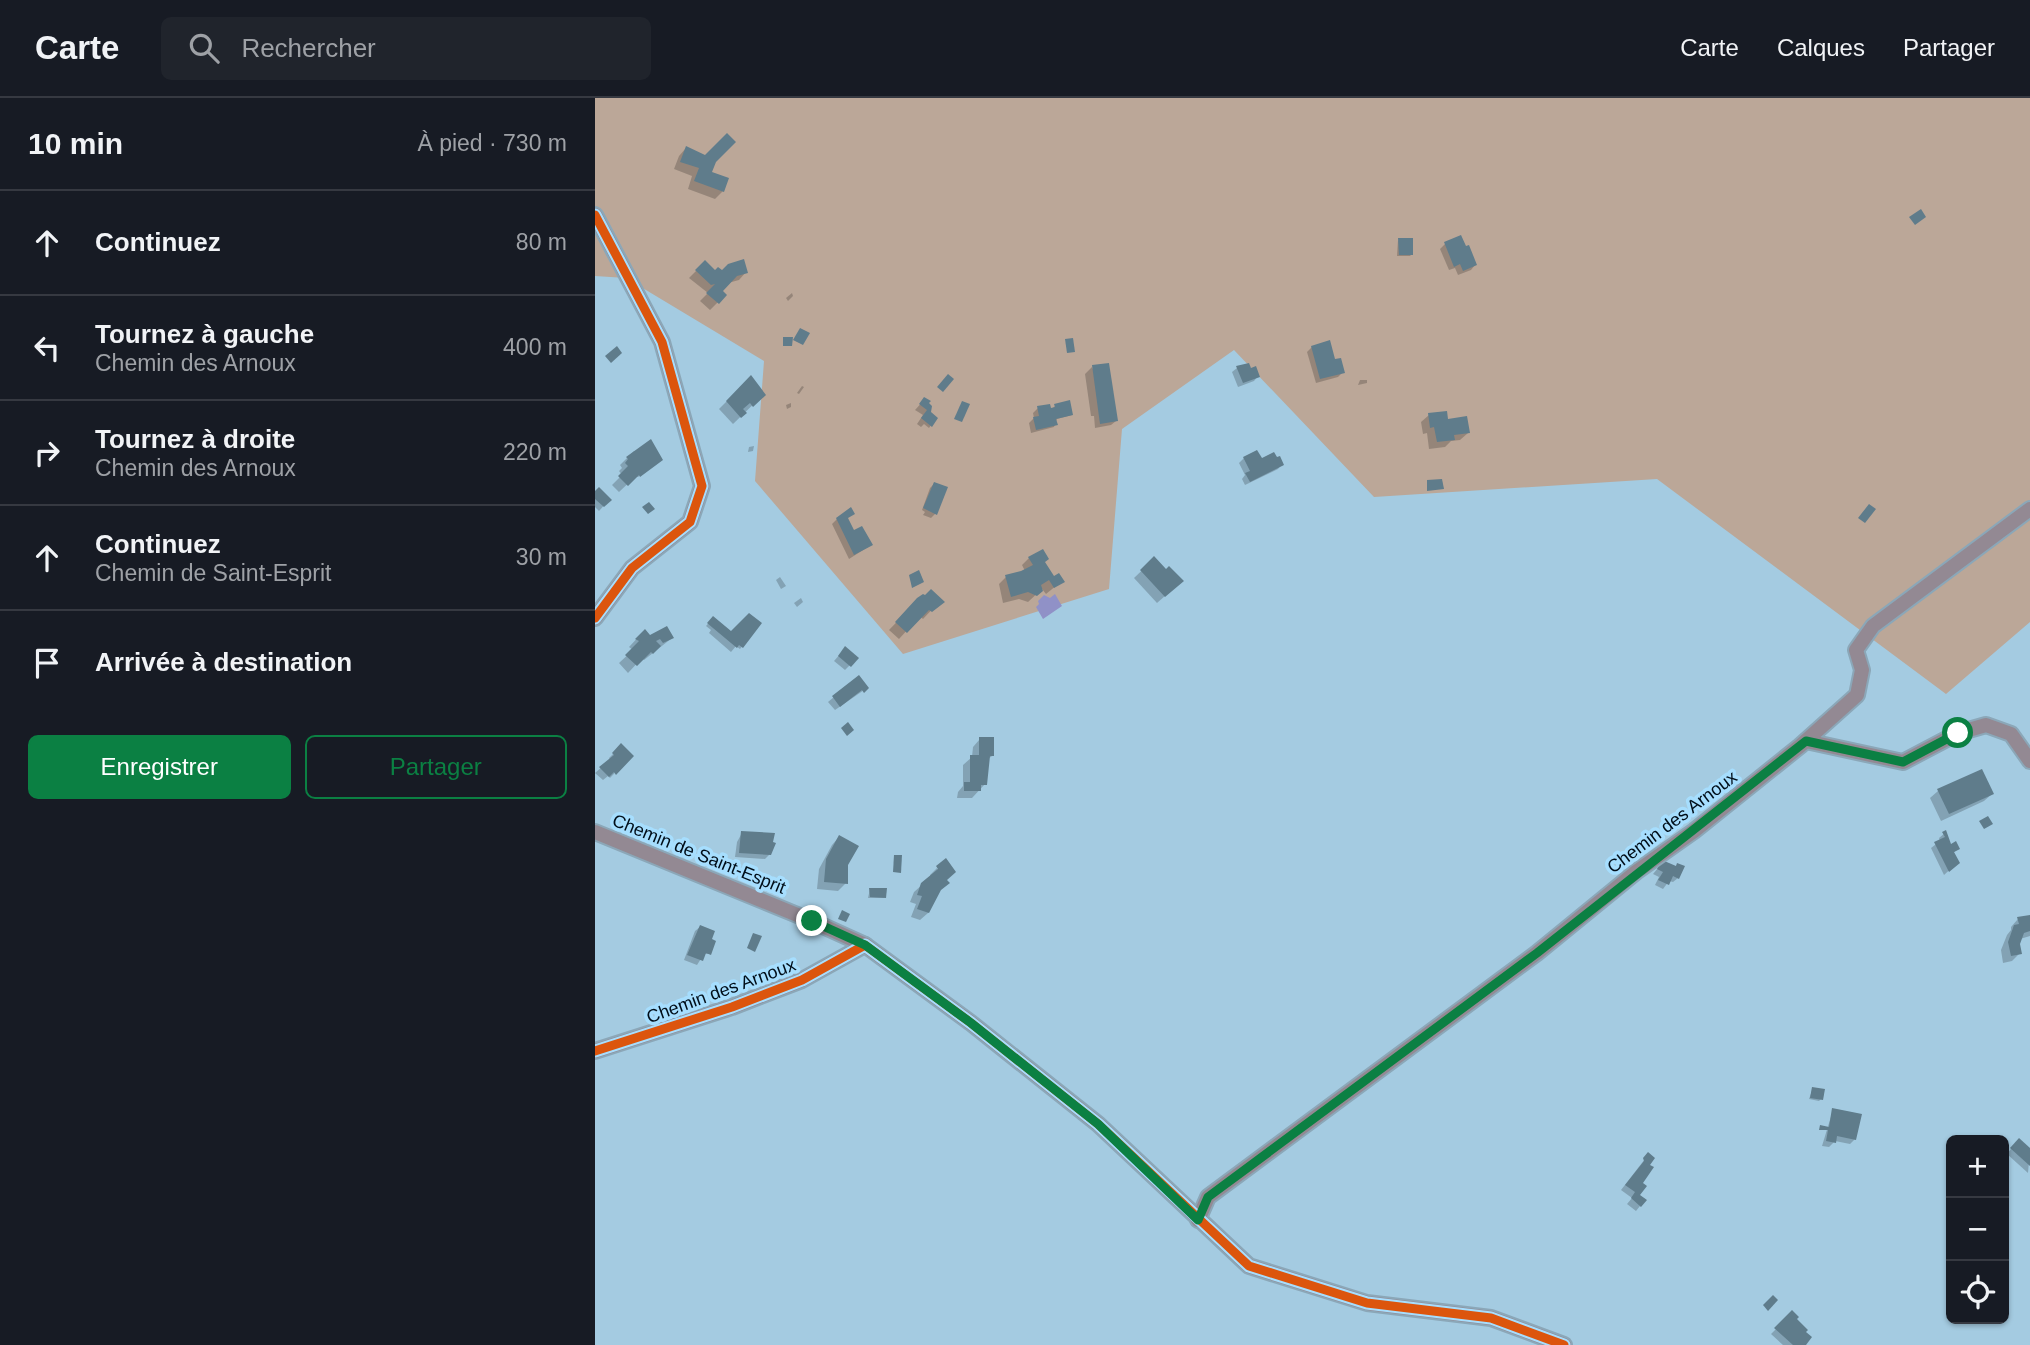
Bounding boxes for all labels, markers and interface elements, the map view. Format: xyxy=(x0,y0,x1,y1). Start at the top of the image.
search box xyxy=(161,17,651,80)
text: Carte xyxy=(35,29,119,66)
icon: search xyxy=(185,29,223,67)
text: Rechercher xyxy=(241,33,376,63)
text: Carte xyxy=(1680,34,1739,61)
text: Calques xyxy=(1777,34,1865,61)
text: Partager xyxy=(1903,34,1995,61)
text: 10 min xyxy=(28,127,123,160)
text: À pied · 730 m xyxy=(417,130,567,156)
icon: ahead xyxy=(28,224,66,262)
text: Continuez xyxy=(95,227,221,257)
text: 80 m xyxy=(516,229,567,255)
text: Tournez à gauche xyxy=(95,319,314,349)
icon: left xyxy=(28,329,66,367)
text: 400 m xyxy=(503,334,567,360)
text: Chemin des Arnoux xyxy=(95,350,296,376)
text: Tournez à droite xyxy=(95,424,295,454)
icon: right xyxy=(28,434,66,472)
text: 220 m xyxy=(503,439,567,465)
text: Chemin des Arnoux xyxy=(95,455,296,481)
text: Continuez xyxy=(95,529,221,559)
icon: ahead xyxy=(28,539,66,577)
text: 30 m xyxy=(516,544,567,570)
text: Chemin de Saint-Esprit xyxy=(95,560,332,586)
icon: arrive xyxy=(28,644,66,682)
text: Arrivée à destination xyxy=(95,647,352,677)
route start xyxy=(1942,717,1973,748)
button: Enregistrer xyxy=(28,735,291,799)
button: Partager xyxy=(305,735,567,799)
street label: Chemin des Arnoux xyxy=(1603,767,1741,877)
street label: Chemin de Saint-Esprit xyxy=(609,810,789,898)
route end xyxy=(796,905,827,936)
street label: Chemin des Arnoux xyxy=(644,955,798,1027)
map controls xyxy=(1946,1135,2009,1324)
button: + xyxy=(1946,1135,2009,1198)
button: − xyxy=(1946,1198,2009,1261)
button: locate xyxy=(1946,1261,2009,1324)

